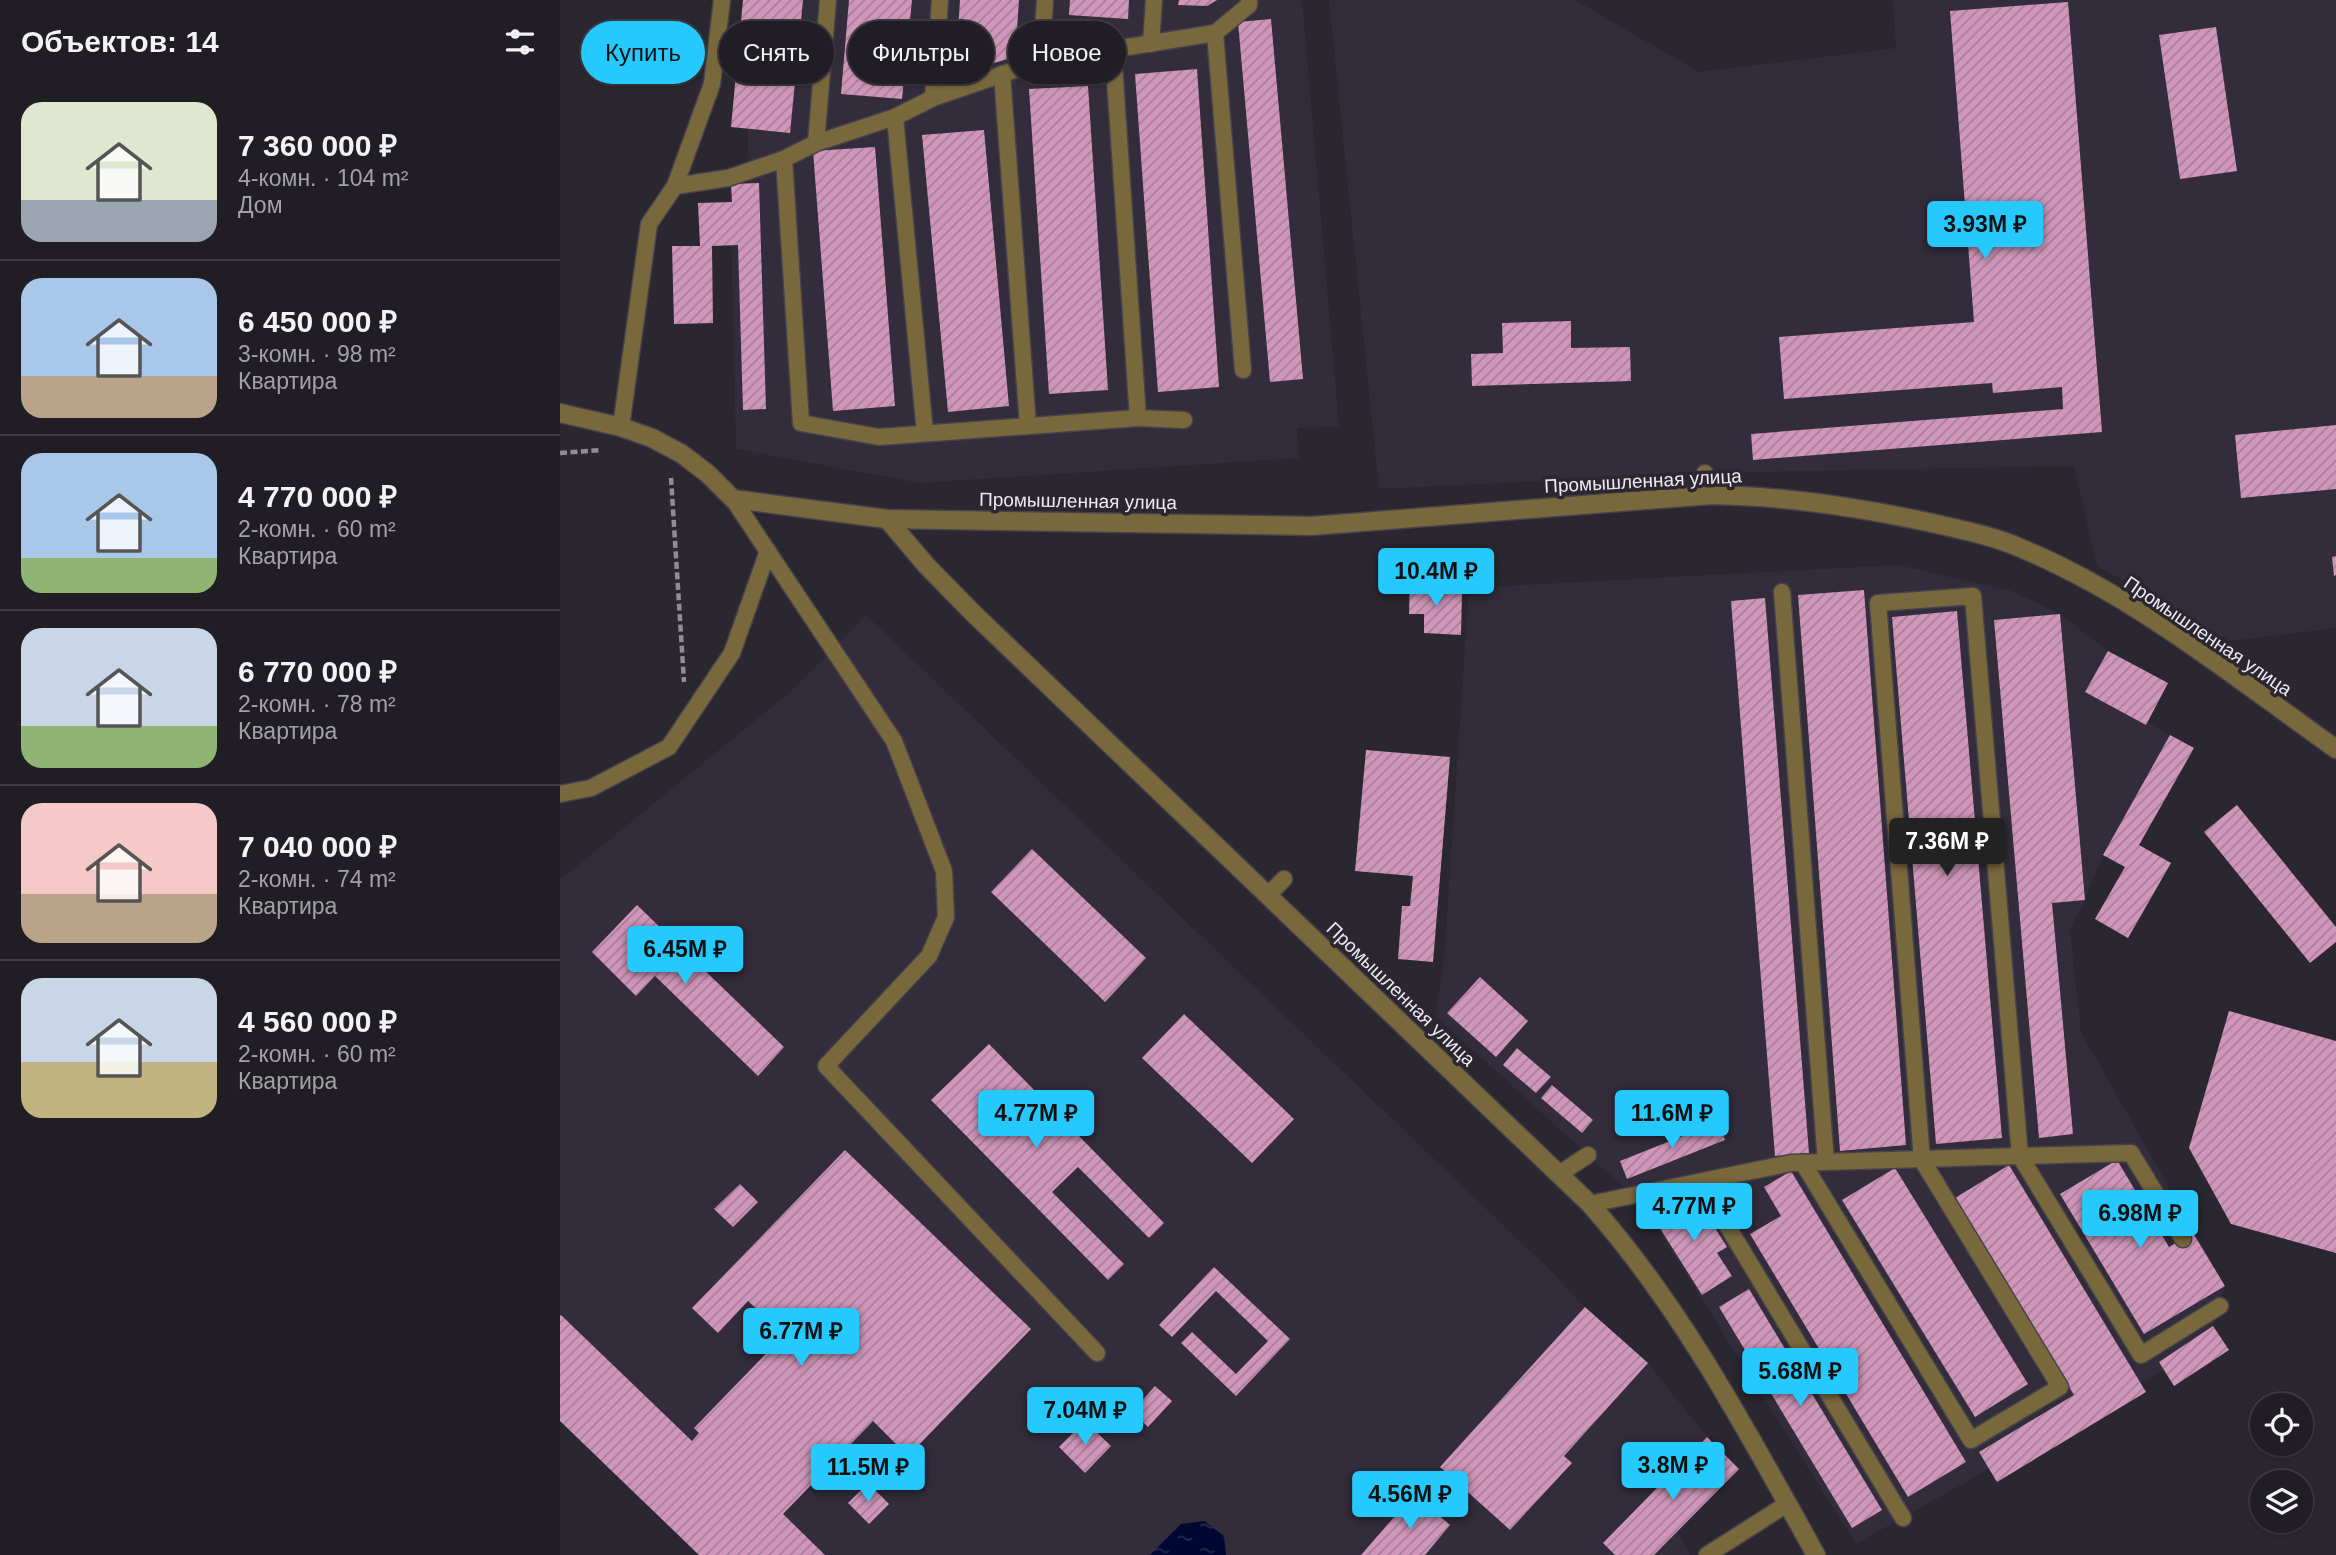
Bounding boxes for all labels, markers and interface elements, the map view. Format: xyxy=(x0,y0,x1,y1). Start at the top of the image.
chip: Купить xyxy=(581,21,705,84)
chip: Снять xyxy=(719,21,834,84)
chip: Фильтры xyxy=(848,21,994,84)
chip: Новое xyxy=(1008,21,1126,84)
icon: filters xyxy=(501,23,539,61)
text: Объектов: 14 xyxy=(21,25,219,58)
text: 7 360 000 ₽ xyxy=(238,129,397,162)
icon: home xyxy=(77,130,161,214)
text: 4-комн. · 104 m² xyxy=(238,165,409,191)
text: Дом xyxy=(238,192,282,218)
pin: 3.93M ₽ xyxy=(1920,202,2050,261)
text: 3.93M ₽ xyxy=(1943,211,2027,237)
text: 6 450 000 ₽ xyxy=(238,305,397,338)
icon: home xyxy=(77,306,161,390)
text: 3-комн. · 98 m² xyxy=(238,341,396,367)
text: Квартира xyxy=(238,368,337,394)
street label: Промышленная улица xyxy=(1544,465,1743,497)
text: 4 770 000 ₽ xyxy=(238,480,397,513)
icon: home xyxy=(77,481,161,565)
street label: Промышленная улица xyxy=(979,489,1177,513)
text: 2-комн. · 60 m² xyxy=(238,516,396,542)
text: Квартира xyxy=(238,543,337,569)
pin: 10.4M ₽ xyxy=(1371,548,1501,608)
text: 10.4M ₽ xyxy=(1394,558,1478,584)
street label: Промышленная улица xyxy=(2120,572,2296,700)
text: 6 770 000 ₽ xyxy=(238,655,397,688)
icon: home xyxy=(77,656,161,740)
text: 2-комн. · 78 m² xyxy=(238,691,396,717)
text: Квартира xyxy=(238,718,337,744)
pin: 7.36M ₽ xyxy=(1882,818,2012,878)
text: 7.36M ₽ xyxy=(1905,828,1989,854)
text: 7 040 000 ₽ xyxy=(238,830,397,863)
icon: home xyxy=(77,831,161,915)
text: 2-комн. · 74 m² xyxy=(238,866,396,892)
text: Квартира xyxy=(238,893,337,919)
street label: Промышленная улица xyxy=(1323,918,1480,1071)
pin: 6.45M ₽ xyxy=(620,926,750,986)
text: 6.45M ₽ xyxy=(643,936,727,962)
text: 4 560 000 ₽ xyxy=(238,1005,397,1038)
icon: home xyxy=(77,1006,161,1090)
text: 2-комн. · 60 m² xyxy=(238,1041,396,1067)
text: Квартира xyxy=(238,1068,337,1094)
pin: 4.77M ₽ xyxy=(971,1090,1101,1150)
pin: 11.6M ₽ xyxy=(1607,1090,1737,1150)
text: 4.77M ₽ xyxy=(994,1100,1078,1126)
text: 11.6M ₽ xyxy=(1631,1100,1713,1126)
pin: 4.77M ₽ xyxy=(1629,1184,1759,1243)
pin: 6.98M ₽ xyxy=(2075,1190,2205,1250)
text: 4.77M ₽ xyxy=(1652,1193,1736,1219)
text: 6.98M ₽ xyxy=(2098,1200,2182,1226)
pin: 6.77M ₽ xyxy=(736,1308,866,1368)
text: 6.77M ₽ xyxy=(759,1318,843,1344)
pin: 5.68M ₽ xyxy=(1735,1348,1865,1408)
text: 5.68M ₽ xyxy=(1758,1358,1842,1384)
pin: 7.04M ₽ xyxy=(1020,1388,1150,1447)
map controls xyxy=(2250,1393,2313,1533)
button: locate xyxy=(2250,1393,2313,1456)
text: 7.04M ₽ xyxy=(1043,1397,1127,1423)
pin: 3.8M ₽ xyxy=(1616,1442,1730,1502)
pin: 11.5M ₽ xyxy=(803,1444,933,1504)
text: 3.8M ₽ xyxy=(1638,1452,1708,1478)
text: 11.5M ₽ xyxy=(827,1454,909,1480)
button: layers xyxy=(2250,1470,2313,1533)
pin: 4.56M ₽ xyxy=(1345,1472,1475,1531)
text: 4.56M ₽ xyxy=(1368,1481,1452,1507)

